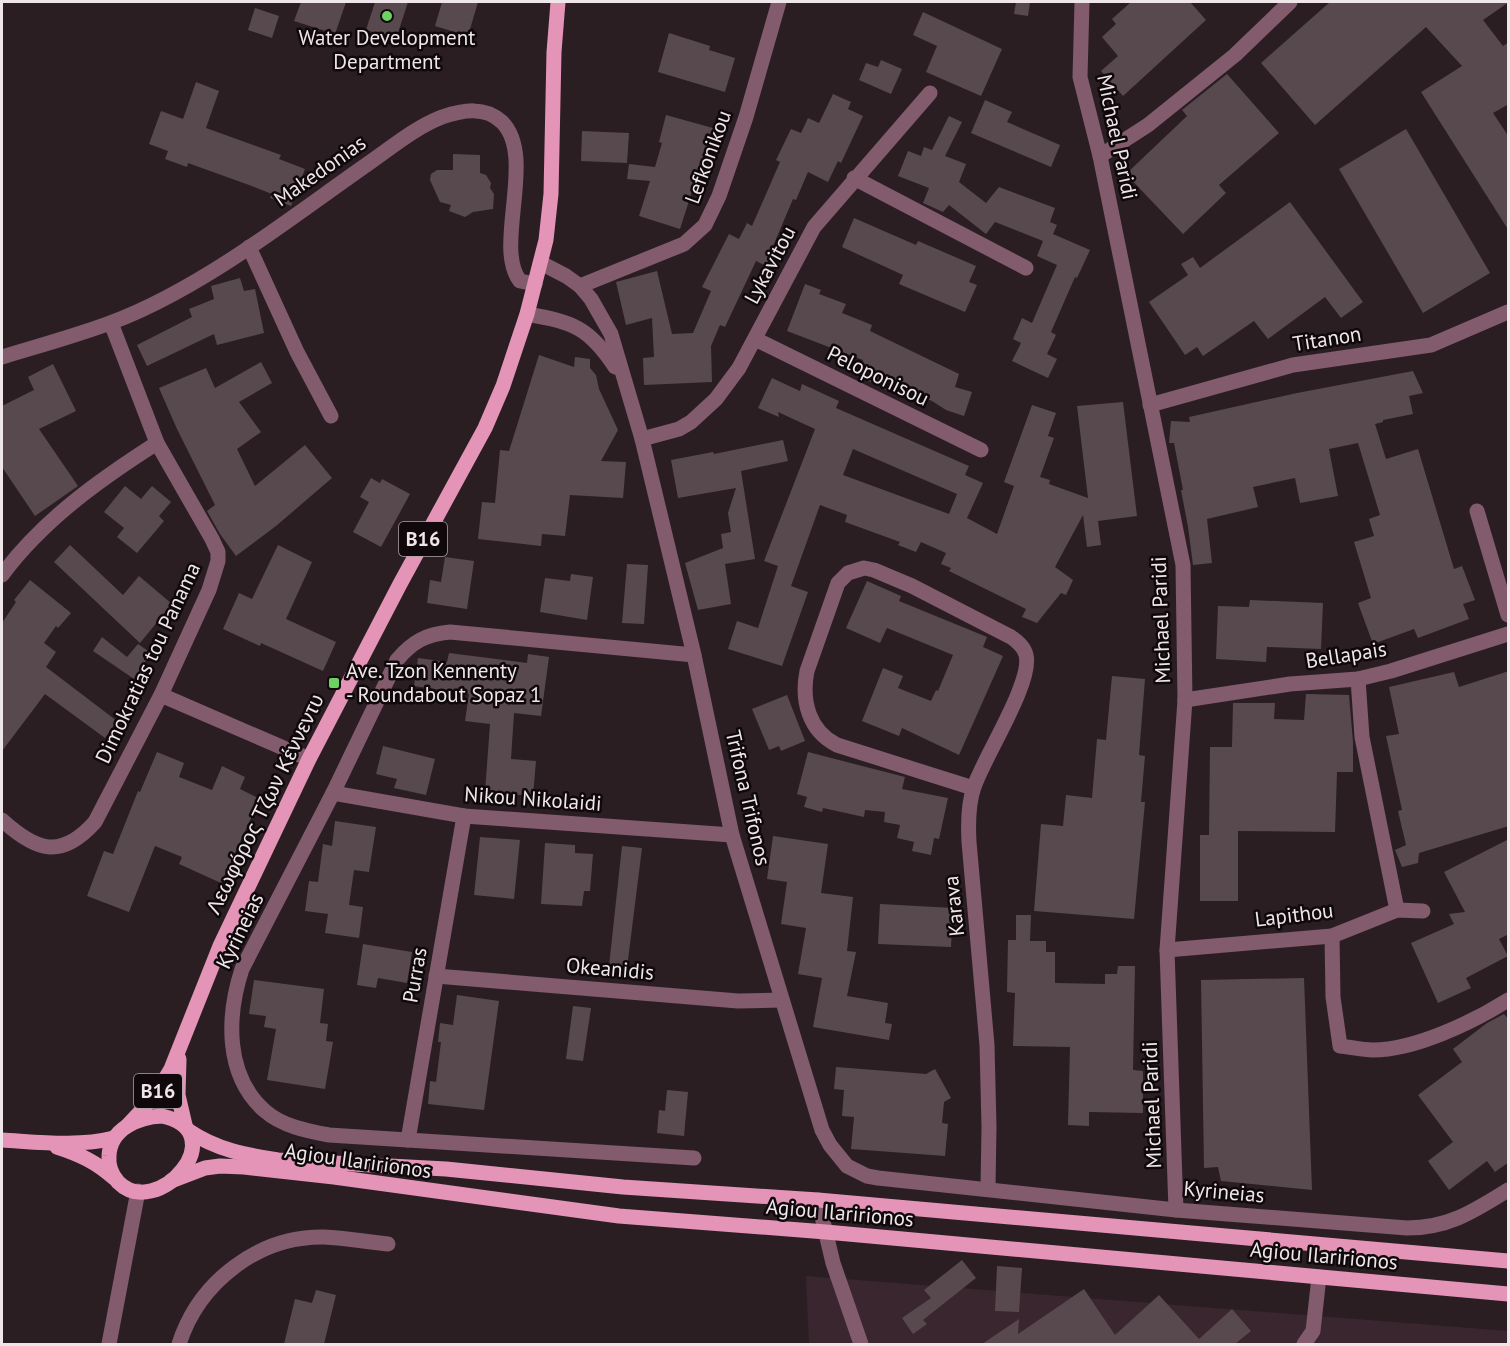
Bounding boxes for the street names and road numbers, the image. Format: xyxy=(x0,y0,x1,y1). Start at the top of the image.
street label: Michael Paridi xyxy=(1091,72,1144,202)
street label: Lefkonikou xyxy=(678,106,737,207)
street label: Makedonias xyxy=(268,129,371,212)
street label: Lykavitou xyxy=(738,221,801,308)
street label: Titanon xyxy=(1291,320,1363,357)
street label: Peloponisou xyxy=(823,339,934,412)
road number: B16 xyxy=(399,522,447,556)
street label: Michael Paridi xyxy=(1145,556,1176,684)
street label: Dimokratias tou Panama xyxy=(89,558,206,768)
street label: Bellapais xyxy=(1303,635,1388,674)
street label: Λεωφόρος Τζων Κέννεντυ xyxy=(199,689,330,918)
street label: Trifona Trifonos xyxy=(720,727,777,868)
street label: Nikou Nikolaidi xyxy=(463,780,603,817)
street label: Karava xyxy=(937,874,970,938)
street label: Kyrineias xyxy=(210,888,269,973)
street label: Lapithou xyxy=(1253,896,1335,933)
street label: Purras xyxy=(396,945,433,1005)
street label: Okeanidis xyxy=(565,951,655,986)
street label: Michael Paridi xyxy=(1136,1041,1167,1169)
road number: B16 xyxy=(134,1074,182,1108)
street label: Agiou Ilaririonos xyxy=(283,1137,433,1184)
street label: Kyrineias xyxy=(1182,1175,1266,1208)
street label: Agiou Ilaririonos xyxy=(765,1193,915,1232)
street label: Agiou Ilaririonos xyxy=(1249,1236,1399,1275)

